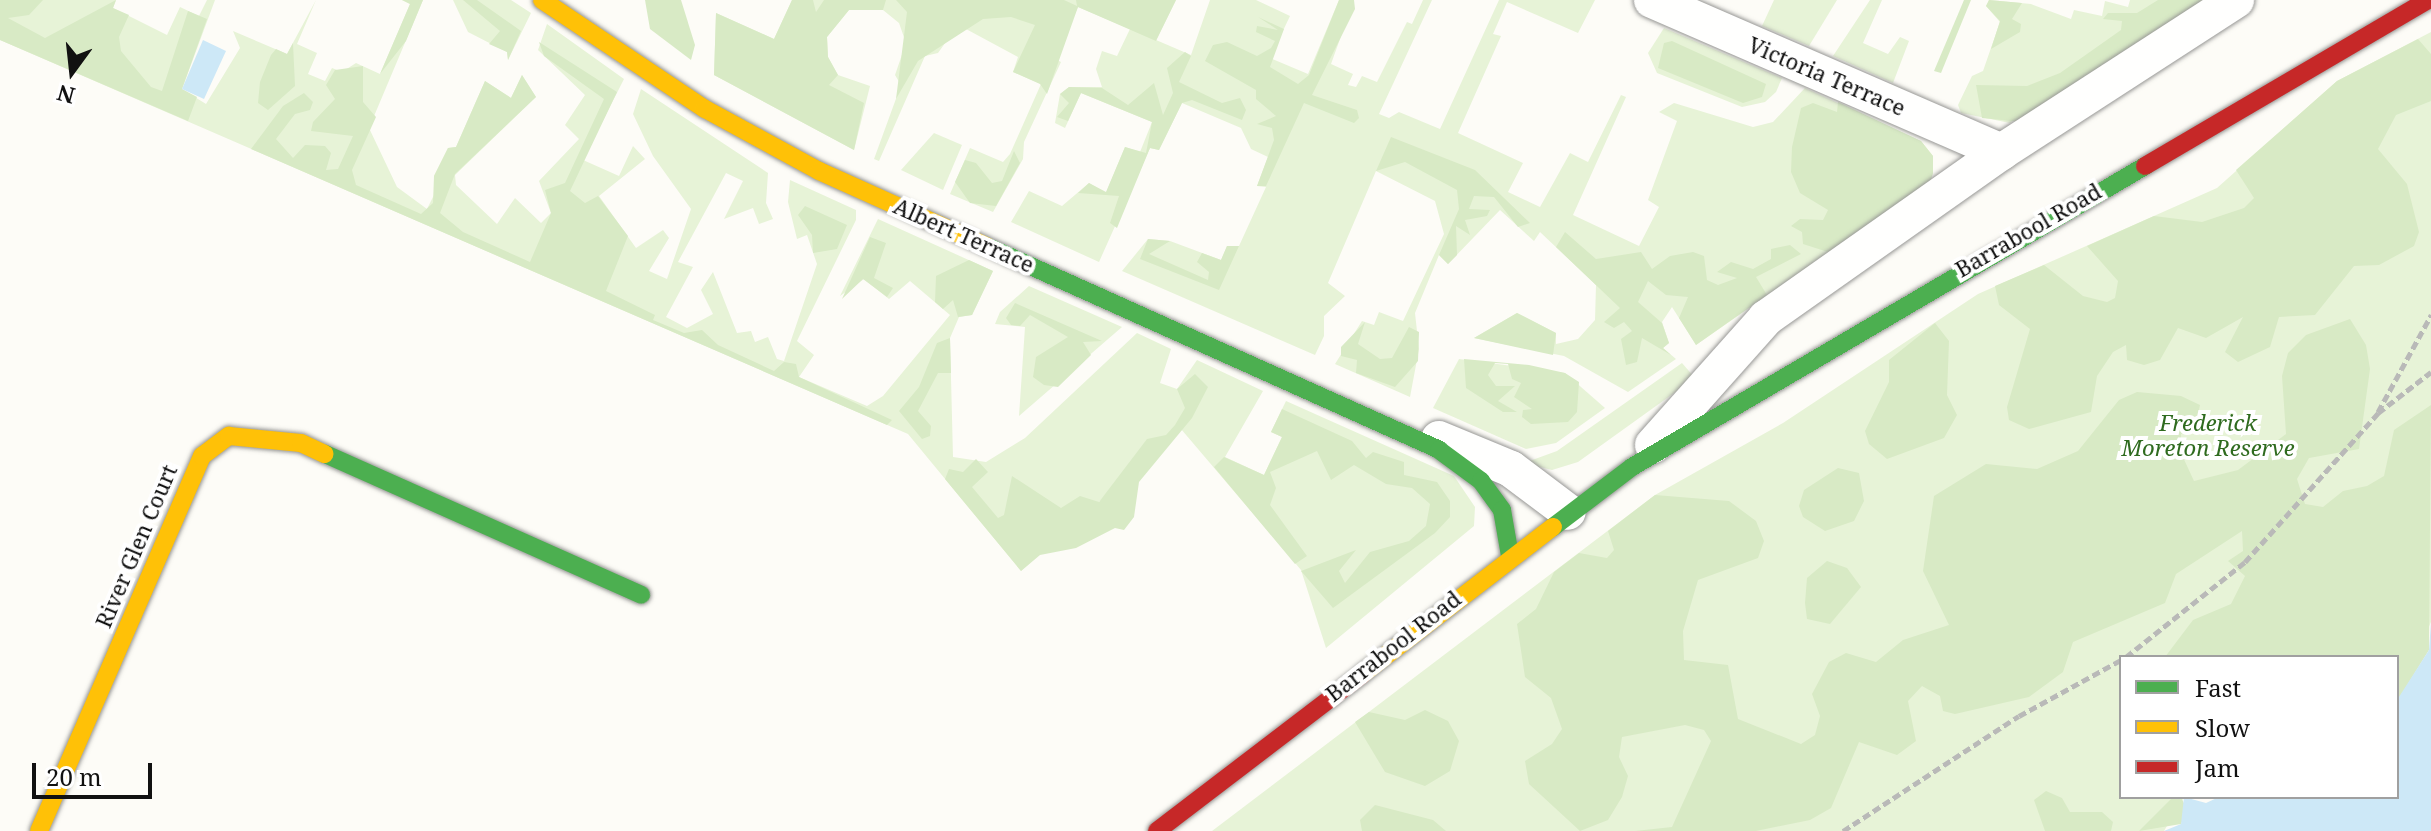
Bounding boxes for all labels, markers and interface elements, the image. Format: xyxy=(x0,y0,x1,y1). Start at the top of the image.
street label: Victoria Terrace xyxy=(1744,31,1910,121)
north arrow xyxy=(32,32,112,112)
text: N xyxy=(54,78,78,112)
street label: Barrabool Road xyxy=(1950,178,2106,282)
street label: Albert Terrace xyxy=(890,192,1038,278)
park label: Frederick Moreton Reserve xyxy=(2121,409,2295,460)
street label: River Glen Court xyxy=(90,461,182,631)
street label: Barrabool Road xyxy=(1320,585,1466,707)
legend xyxy=(2119,655,2399,799)
text: Fast xyxy=(2195,671,2241,704)
text: Slow xyxy=(2195,711,2250,744)
scale bar xyxy=(36,747,156,797)
text: Jam xyxy=(2195,751,2240,784)
text: 20 m xyxy=(46,760,102,793)

